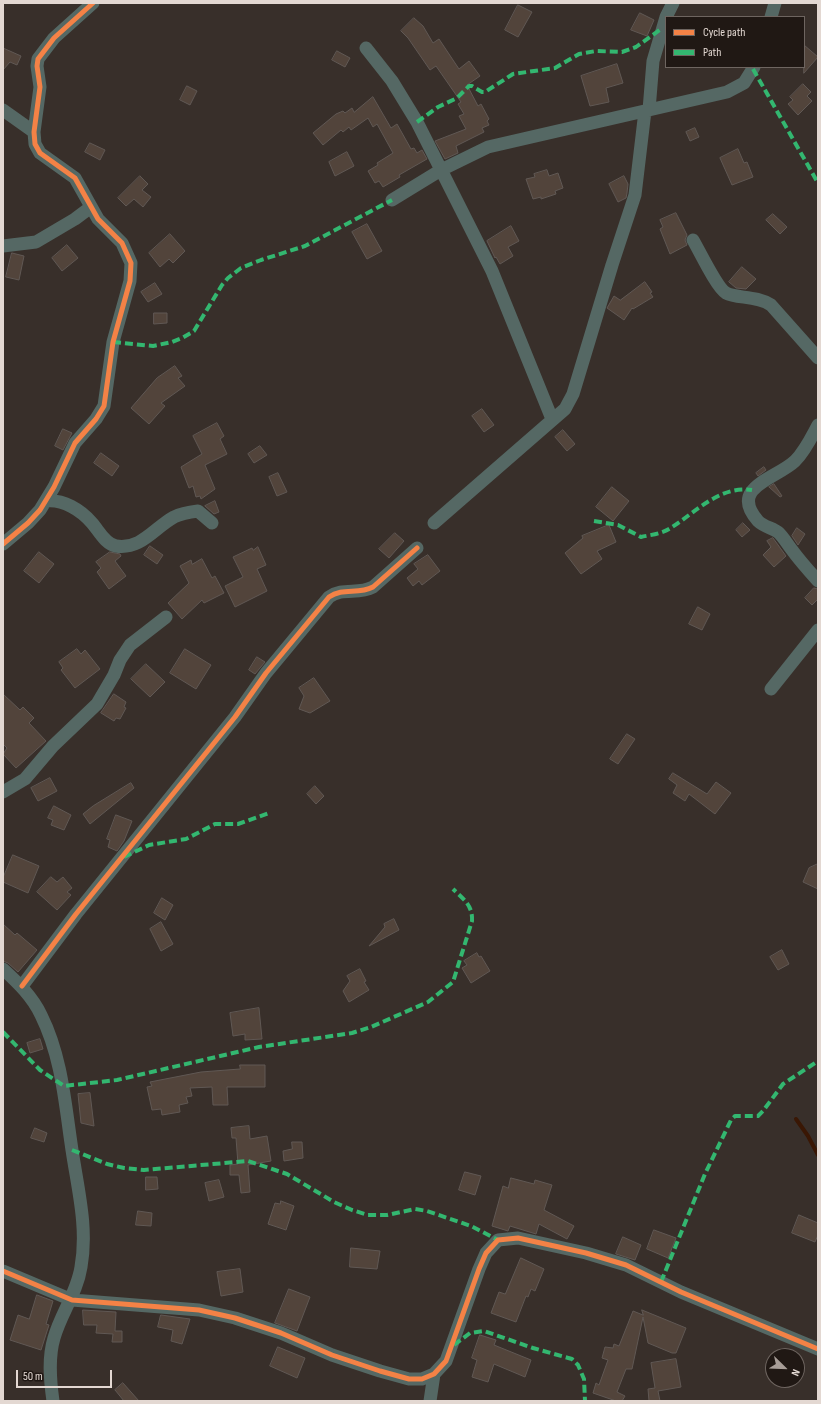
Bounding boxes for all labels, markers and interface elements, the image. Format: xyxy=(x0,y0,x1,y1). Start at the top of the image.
legend xyxy=(665,16,805,68)
text: Cycle path xyxy=(703,25,745,40)
text: Path xyxy=(703,45,721,60)
north arrow xyxy=(765,1348,805,1388)
scale bar xyxy=(18,1362,114,1388)
text: N xyxy=(788,1367,803,1378)
text: 50 m xyxy=(23,1369,43,1384)

